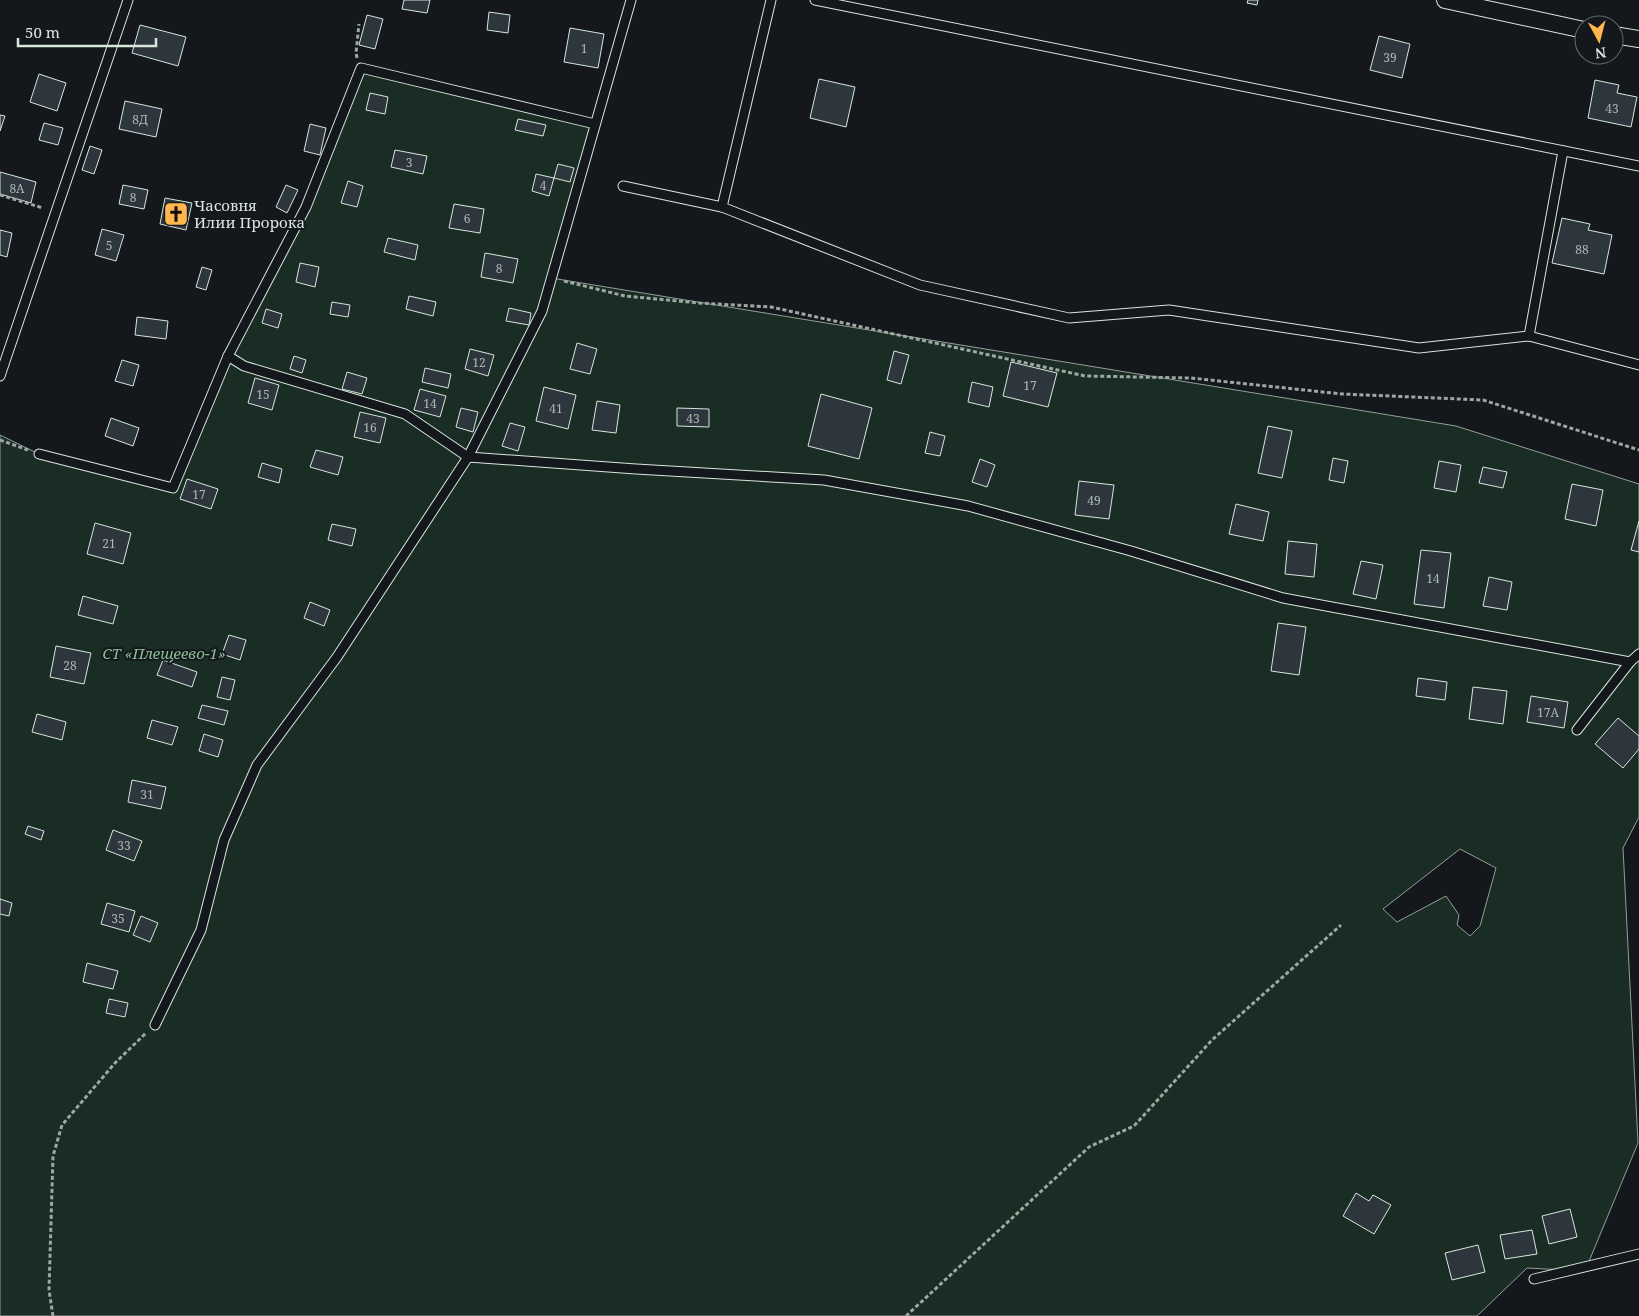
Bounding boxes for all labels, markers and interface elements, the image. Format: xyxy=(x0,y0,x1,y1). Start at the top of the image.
scale bar xyxy=(18,15,155,47)
north arrow xyxy=(1574,15,1624,65)
text: 50 m xyxy=(25,22,60,42)
house number: 1 xyxy=(581,40,587,57)
text: N xyxy=(1594,43,1607,64)
house number: 39 xyxy=(1383,49,1397,66)
house number: 43 xyxy=(1605,100,1619,117)
house number: 8Д xyxy=(132,111,148,128)
house number: 3 xyxy=(406,154,413,171)
house number: 4 xyxy=(540,177,547,194)
house number: 8А xyxy=(9,180,25,197)
house number: 8 xyxy=(130,189,137,206)
place label: Часовня Илии Пророка xyxy=(194,195,305,232)
church icon: Часовня Илии Пророка xyxy=(163,201,189,227)
house number: 6 xyxy=(464,210,471,227)
house number: 5 xyxy=(106,237,112,254)
house number: 88 xyxy=(1575,241,1589,258)
house number: 8 xyxy=(496,260,503,277)
house number: 12 xyxy=(472,354,486,371)
house number: 17 xyxy=(1023,377,1037,394)
house number: 15 xyxy=(256,386,270,403)
house number: 14 xyxy=(423,395,437,412)
house number: 41 xyxy=(549,400,563,417)
house number: 43 xyxy=(686,410,700,427)
house number: 16 xyxy=(363,419,377,436)
house number: 17 xyxy=(192,486,206,503)
house number: 49 xyxy=(1087,492,1101,509)
house number: 21 xyxy=(102,535,116,552)
house number: 14 xyxy=(1426,570,1440,587)
park label: СТ «Плещеево-1» xyxy=(102,643,226,663)
house number: 28 xyxy=(63,657,77,674)
house number: 17А xyxy=(1537,704,1559,721)
house number: 31 xyxy=(140,786,154,803)
house number: 33 xyxy=(117,837,131,854)
house number: 35 xyxy=(111,910,125,927)

